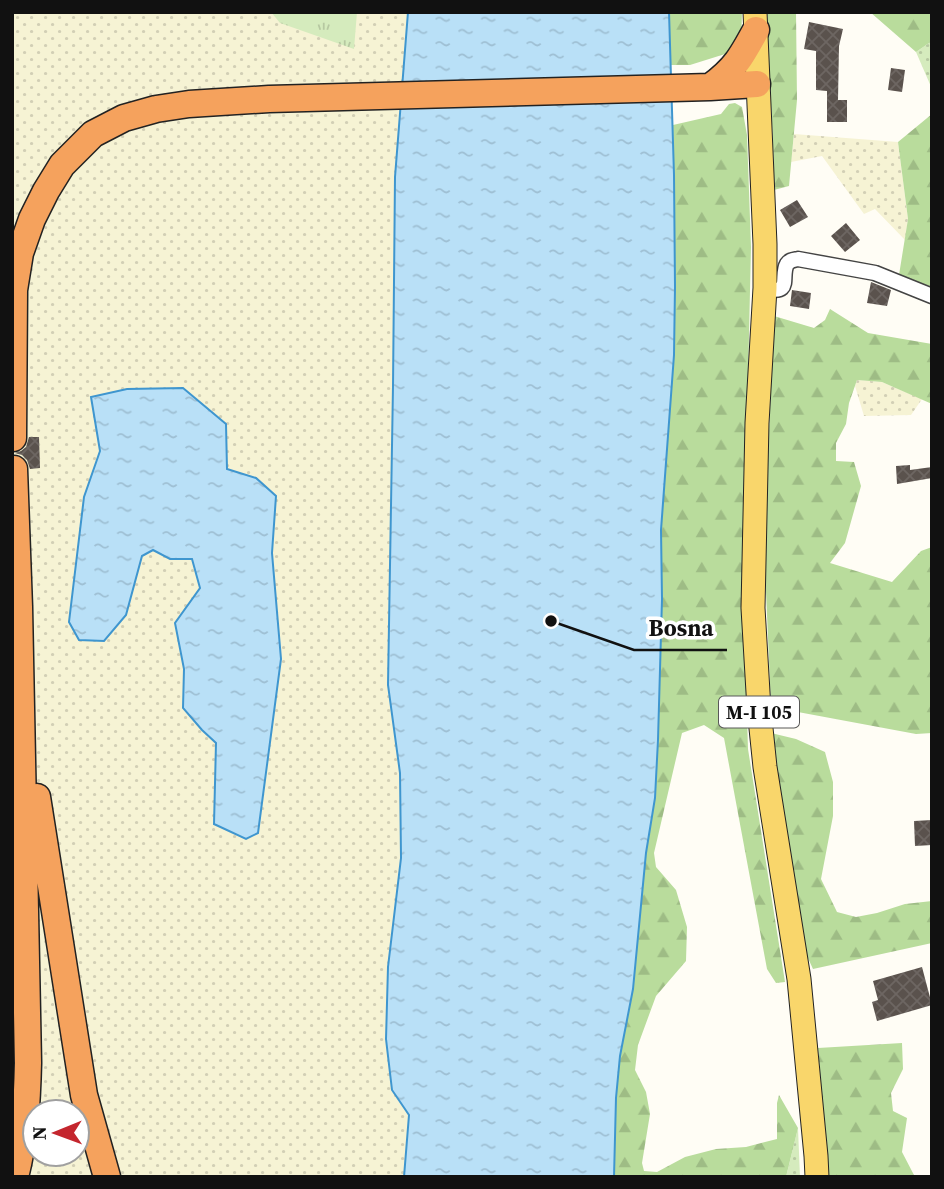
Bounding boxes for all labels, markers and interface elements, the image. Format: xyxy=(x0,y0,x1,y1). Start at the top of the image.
callout: Bosna xyxy=(634,606,727,650)
text: Bosna xyxy=(649,612,714,644)
road number: M-I 105 xyxy=(719,696,799,727)
north arrow xyxy=(21,1098,91,1168)
text: N xyxy=(26,1126,52,1140)

